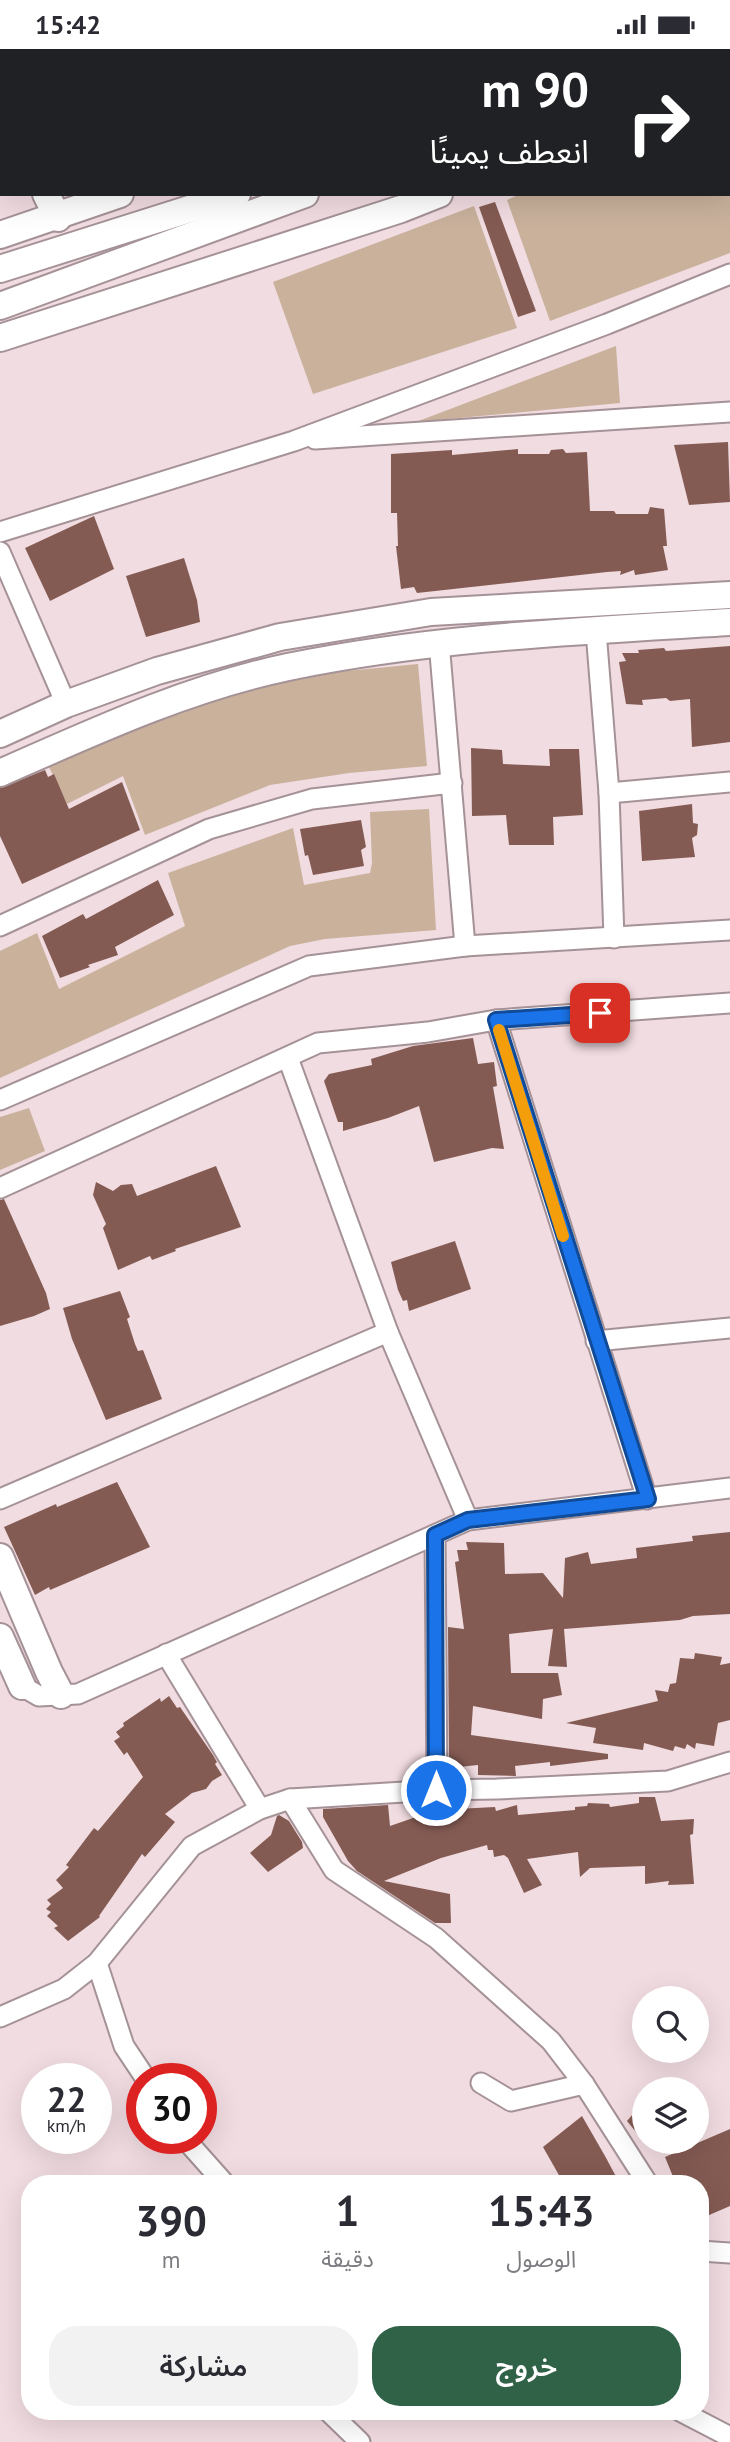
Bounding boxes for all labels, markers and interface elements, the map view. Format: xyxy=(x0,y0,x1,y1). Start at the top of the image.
text: 15:42 xyxy=(35,8,101,41)
text: 90 m xyxy=(482,57,589,121)
icon: right xyxy=(613,77,704,168)
text: انعطف يمينًا xyxy=(429,130,589,172)
pin xyxy=(570,983,630,1043)
icon: arrive xyxy=(581,994,619,1032)
position arrow xyxy=(399,1753,473,1827)
map controls xyxy=(632,1986,709,2154)
button: search xyxy=(632,1986,709,2063)
speed limit sign: 30 xyxy=(126,2063,217,2154)
text: 22 xyxy=(47,2076,86,2122)
button: layers xyxy=(632,2077,709,2154)
text: km/h xyxy=(47,2114,86,2137)
text: 1 xyxy=(336,2183,359,2238)
text: 15:43 xyxy=(488,2183,595,2238)
text: 390 xyxy=(135,2193,207,2248)
text: دقيقة xyxy=(321,2244,374,2273)
text: الوصول xyxy=(506,2244,576,2273)
text: m xyxy=(162,2245,180,2274)
button: مشاركة xyxy=(49,2326,358,2406)
button: خروج xyxy=(372,2326,681,2406)

